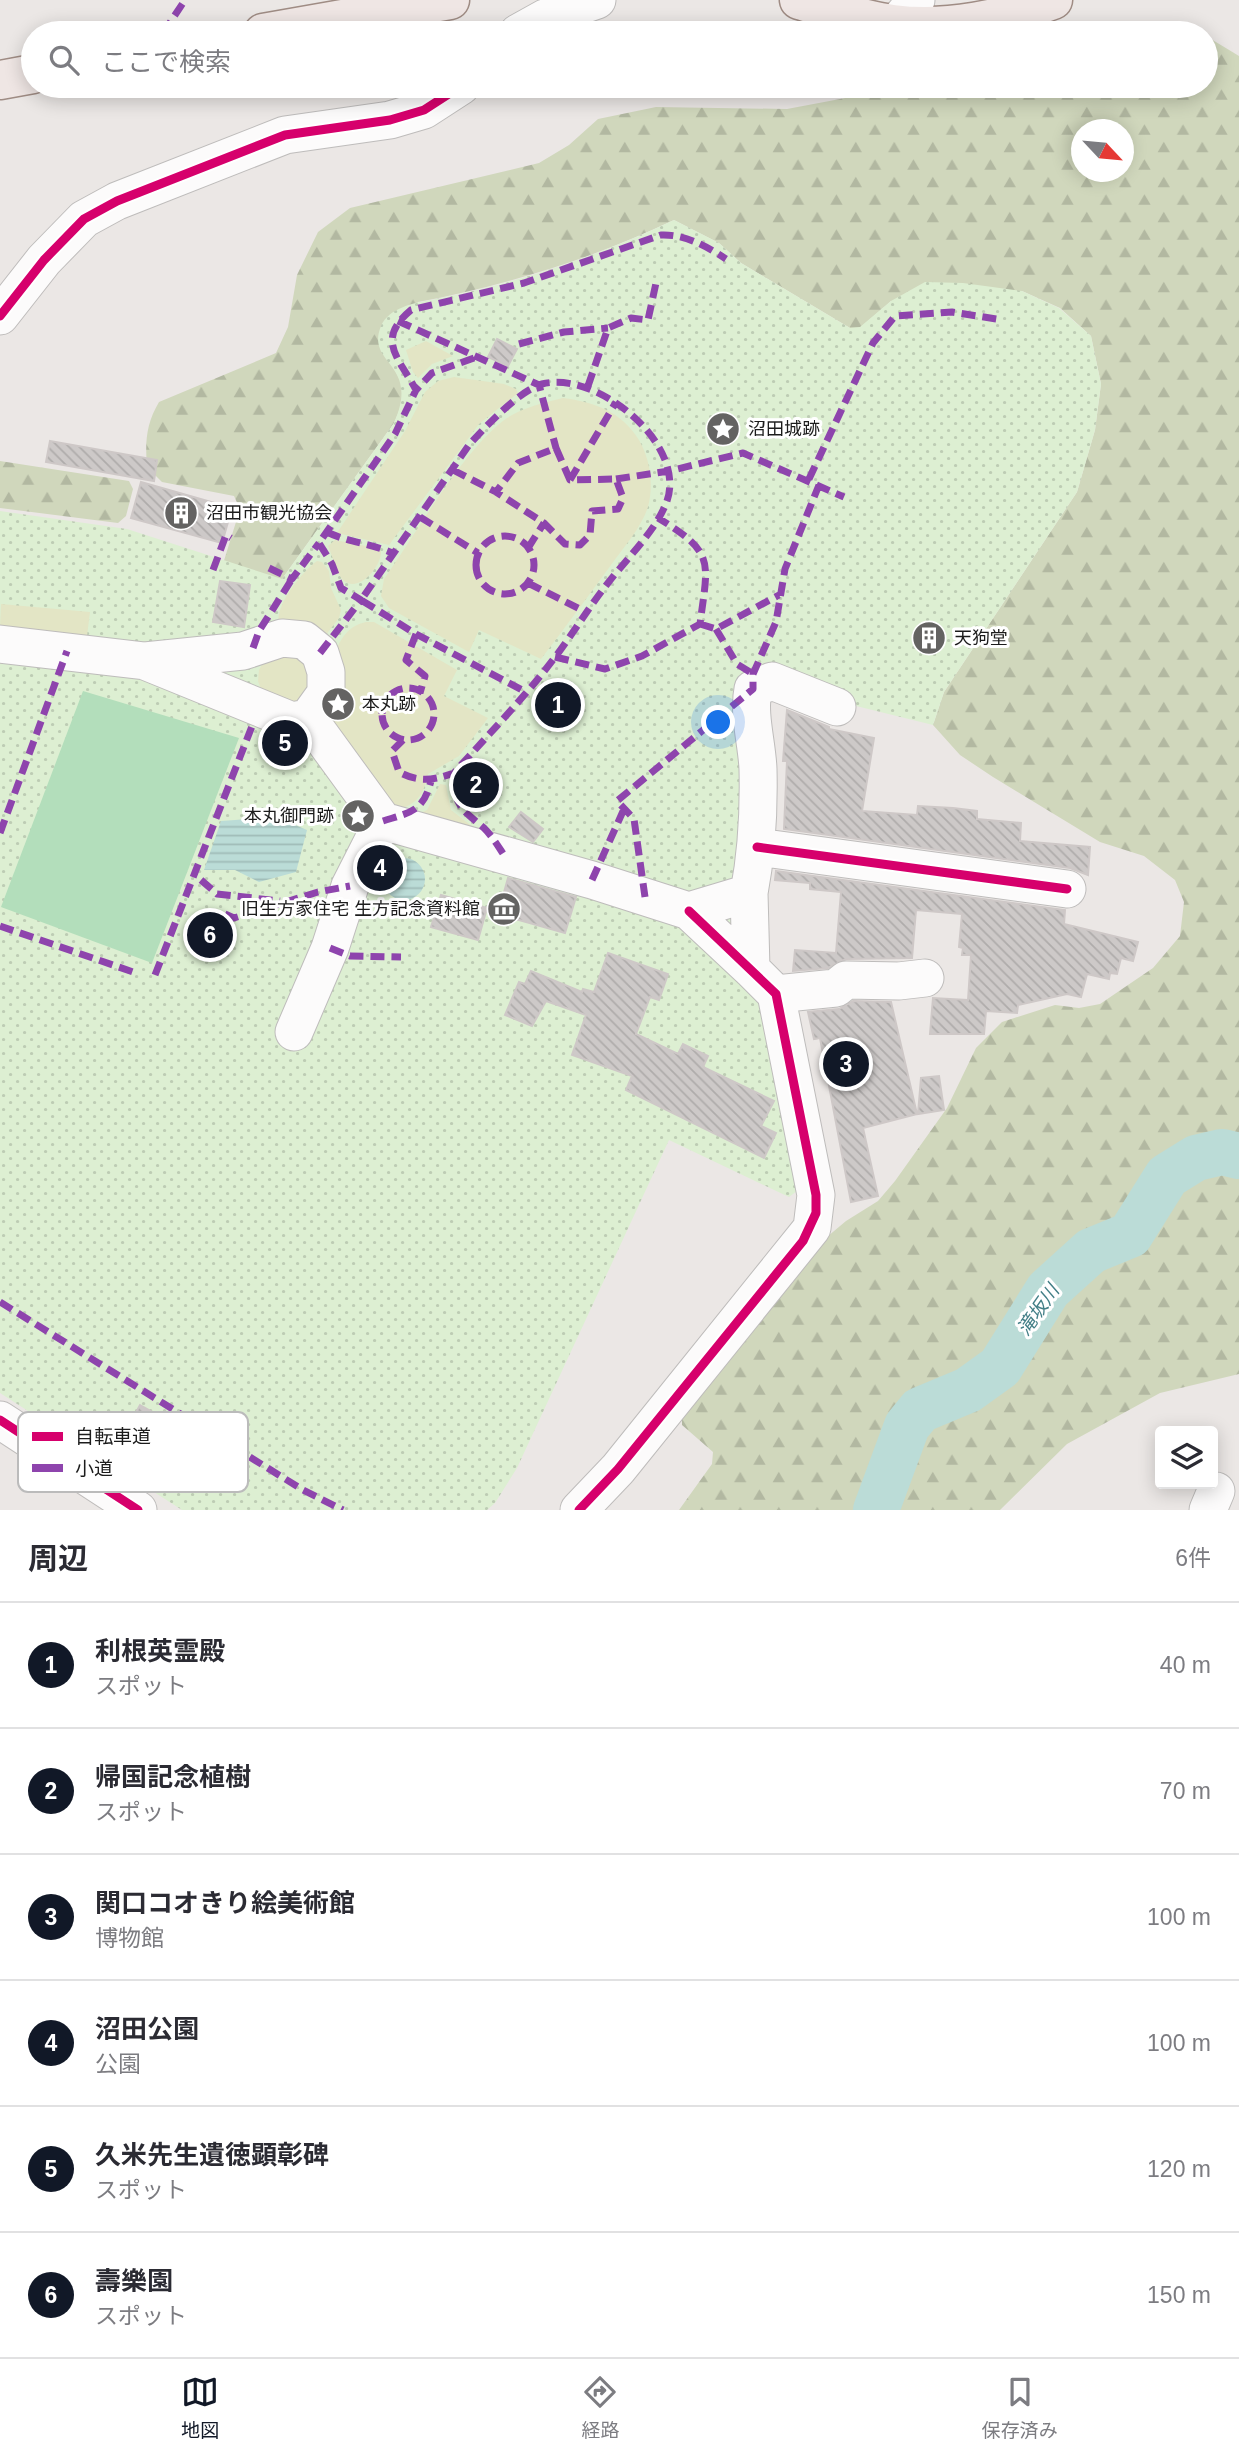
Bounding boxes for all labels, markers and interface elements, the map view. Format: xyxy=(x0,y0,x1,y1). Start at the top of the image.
search box xyxy=(21,21,1218,98)
icon: search xyxy=(45,41,83,79)
text: ここで検索 xyxy=(101,47,231,77)
north arrow xyxy=(1071,119,1134,182)
place icon: 沼田城跡 xyxy=(704,410,742,448)
place label: 沼田城跡 xyxy=(748,419,820,439)
building icon: 沼田市観光協会 xyxy=(162,494,200,532)
place label: 沼田市観光協会 xyxy=(206,503,332,523)
building icon: 天狗堂 xyxy=(910,619,948,657)
place label: 天狗堂 xyxy=(954,628,1008,648)
pin: 1 xyxy=(535,679,581,731)
place icon: 本丸跡 xyxy=(319,685,357,723)
place label: 本丸跡 xyxy=(362,694,416,714)
your location xyxy=(701,705,735,739)
pin: 5 xyxy=(262,717,308,769)
pin: 2 xyxy=(453,759,499,811)
place icon: 本丸御門跡 xyxy=(339,797,377,835)
place label: 本丸御門跡 xyxy=(244,806,334,826)
pin: 4 xyxy=(357,842,403,894)
museum icon: 旧生方家住宅 生方記念資料館 xyxy=(485,890,523,928)
place label: 旧生方家住宅 生方記念資料館 xyxy=(241,899,480,919)
pin: 6 xyxy=(187,909,233,961)
pin: 3 xyxy=(823,1038,869,1090)
water label: 滝坂川 xyxy=(1013,1279,1064,1339)
legend xyxy=(18,1412,248,1492)
text: 自転車道 xyxy=(75,1426,151,1447)
map controls xyxy=(1155,1426,1218,1489)
button: layers xyxy=(1155,1426,1218,1489)
text: 小道 xyxy=(75,1458,113,1479)
text: 周辺 xyxy=(28,1542,88,1575)
text: 6件 xyxy=(1175,1545,1211,1571)
text: 利根英霊殿 xyxy=(95,1636,225,1666)
text: 1 xyxy=(45,1652,57,1678)
text: 40 m xyxy=(1160,1652,1211,1678)
text: スポット xyxy=(95,1673,187,1699)
text: 帰国記念植樹 xyxy=(95,1762,251,1792)
text: 2 xyxy=(45,1778,57,1804)
text: 70 m xyxy=(1160,1778,1211,1804)
text: スポット xyxy=(95,1799,187,1825)
text: 関口コオきり絵美術館 xyxy=(95,1888,355,1918)
text: 3 xyxy=(45,1904,57,1930)
text: 100 m xyxy=(1147,1904,1211,1930)
text: 博物館 xyxy=(95,1925,164,1951)
text: 沼田公園 xyxy=(95,2014,199,2044)
text: 4 xyxy=(45,2030,57,2056)
text: 100 m xyxy=(1147,2030,1211,2056)
text: 公園 xyxy=(95,2051,141,2077)
text: 久米先生遺徳顕彰碑 xyxy=(95,2140,329,2170)
text: 5 xyxy=(45,2156,57,2182)
text: 120 m xyxy=(1147,2156,1211,2182)
text: スポット xyxy=(95,2177,187,2203)
text: 壽樂園 xyxy=(95,2266,173,2296)
text: 6 xyxy=(45,2282,57,2308)
text: 150 m xyxy=(1147,2282,1211,2308)
text: スポット xyxy=(95,2303,187,2329)
tab: 地図 xyxy=(181,2373,219,2442)
tab: 経路 xyxy=(581,2373,620,2442)
tab: 保存済み xyxy=(982,2373,1058,2442)

